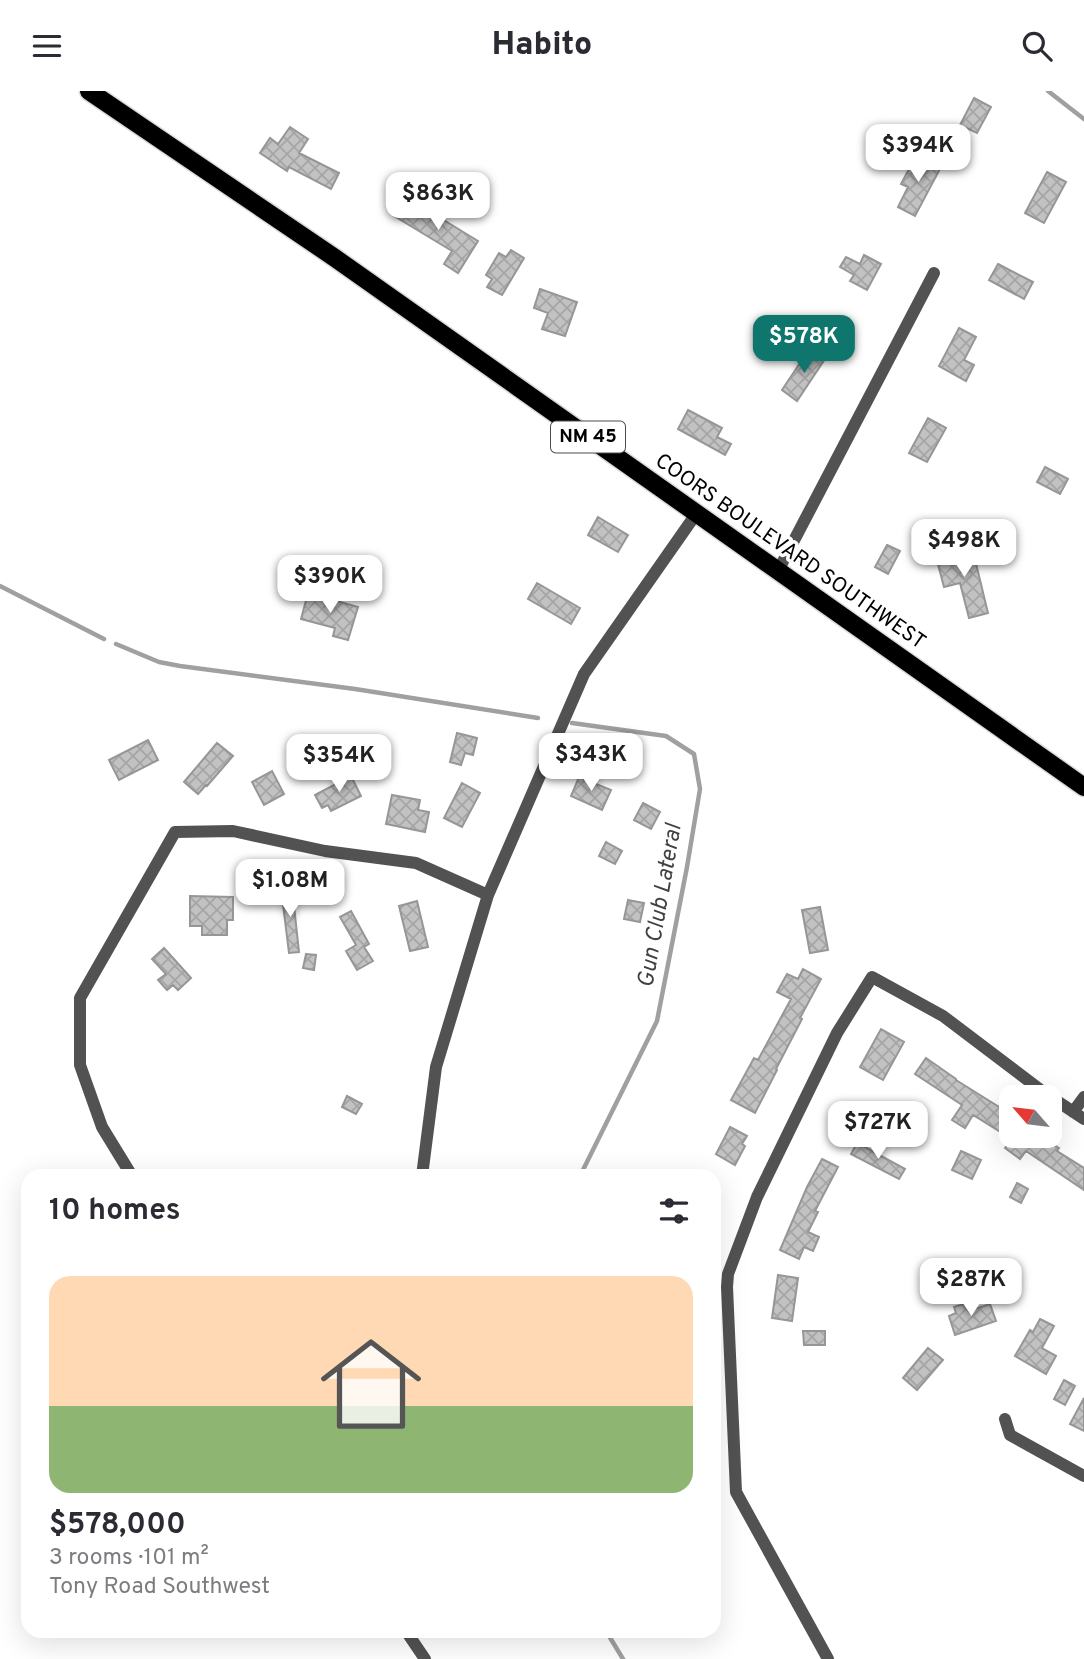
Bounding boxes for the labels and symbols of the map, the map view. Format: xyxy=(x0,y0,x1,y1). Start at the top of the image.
pin: $394K xyxy=(869,125,967,184)
pin: $863K xyxy=(389,173,487,232)
pin: $578K xyxy=(755,315,853,375)
road number: NM 45 xyxy=(551,421,625,453)
street label: COORS BOULEVARD SOUTHWEST xyxy=(649,448,931,656)
pin: $498K xyxy=(915,519,1013,579)
pin: $390K xyxy=(281,555,379,615)
pin: $343K xyxy=(542,733,640,793)
pin: $354K xyxy=(290,735,388,794)
water label: Gun Club Lateral xyxy=(632,821,690,990)
pin: $1.08M xyxy=(233,859,347,919)
north arrow xyxy=(999,1085,1062,1148)
pin: $727K xyxy=(829,1101,927,1161)
pin: $287K xyxy=(922,1259,1020,1318)

